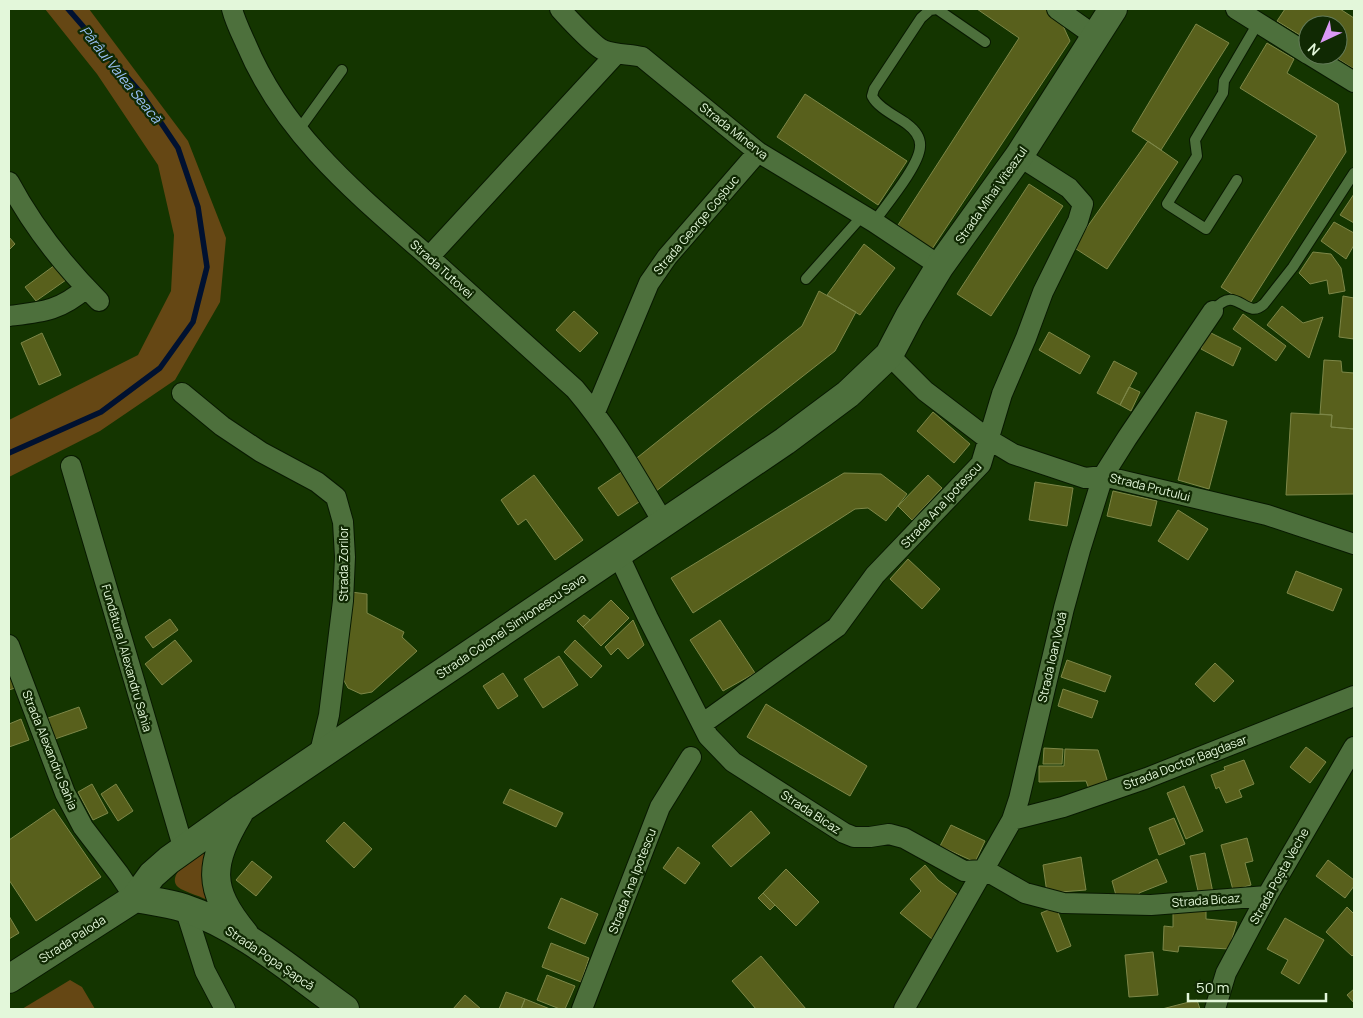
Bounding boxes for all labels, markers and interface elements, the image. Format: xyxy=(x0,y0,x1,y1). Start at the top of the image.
north arrow xyxy=(1298,15,1348,65)
water label: Pârâul Valea Seacă xyxy=(76,21,167,128)
text: N xyxy=(1303,39,1324,60)
street label: Strada Minerva xyxy=(696,99,772,163)
street label: Strada Mihai Viteazul xyxy=(951,143,1031,247)
street label: Strada George Coșbuc xyxy=(649,171,743,278)
street label: Strada Tutovei xyxy=(407,236,477,302)
street label: Strada Ana Ipotescu xyxy=(897,458,985,552)
street label: Strada Prutului xyxy=(1108,469,1192,505)
street label: Strada Zorilor xyxy=(335,526,352,601)
street label: Strada Colonel Simionescu Sava xyxy=(433,569,589,683)
street label: Fundătura I Alexandru Sahia xyxy=(98,582,156,734)
street label: Strada Ioan Vodă xyxy=(1033,610,1071,704)
street label: Strada Alexandru Sahia xyxy=(18,688,82,812)
street label: Strada Doctor Bagdasar xyxy=(1121,730,1250,794)
street label: Strada Bicaz xyxy=(777,786,845,838)
street label: Strada Poșta Veche xyxy=(1245,825,1313,927)
street label: Strada Ana Ipotescu xyxy=(604,826,660,936)
street label: Strada Bicaz xyxy=(1171,889,1241,911)
street label: Strada Paloda xyxy=(35,911,109,967)
street label: Strada Popa Șapcă xyxy=(222,922,318,994)
scale bar xyxy=(1188,970,1326,1002)
text: 50 m xyxy=(1196,977,1230,998)

